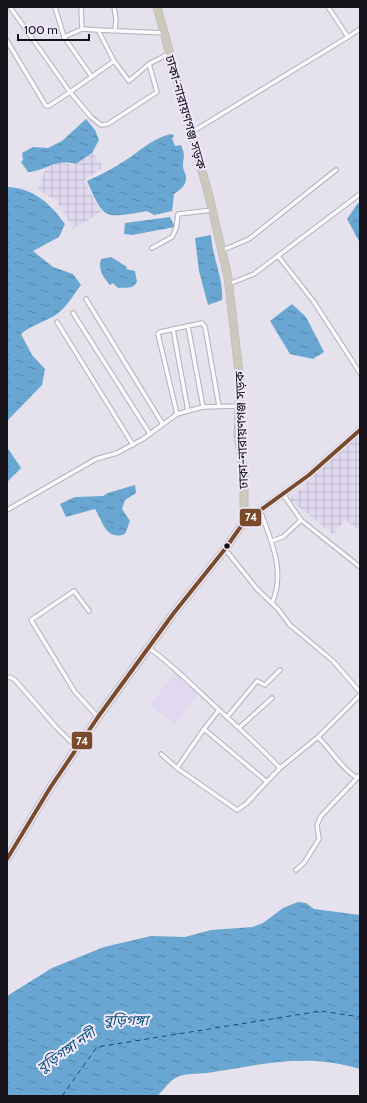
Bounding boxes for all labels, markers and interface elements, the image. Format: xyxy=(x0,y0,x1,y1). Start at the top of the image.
scale bar xyxy=(18,16,89,42)
text: 100 m xyxy=(24,22,58,37)
street label: ঢাকা-নারায়ণগঞ্জ সড়ক xyxy=(162,52,210,171)
street label: ঢাকা-নারায়ণগঞ্জ সড়ক xyxy=(231,370,251,490)
line badge: 74 xyxy=(239,508,262,527)
text: 74 xyxy=(245,510,257,524)
unlabelled marker xyxy=(222,541,232,551)
line badge: 74 xyxy=(71,731,93,750)
text: 74 xyxy=(76,734,88,748)
water label: বুড়িগঙ্গা xyxy=(104,1011,151,1029)
water label: বুড়িগঙ্গা নদী xyxy=(33,1021,101,1077)

